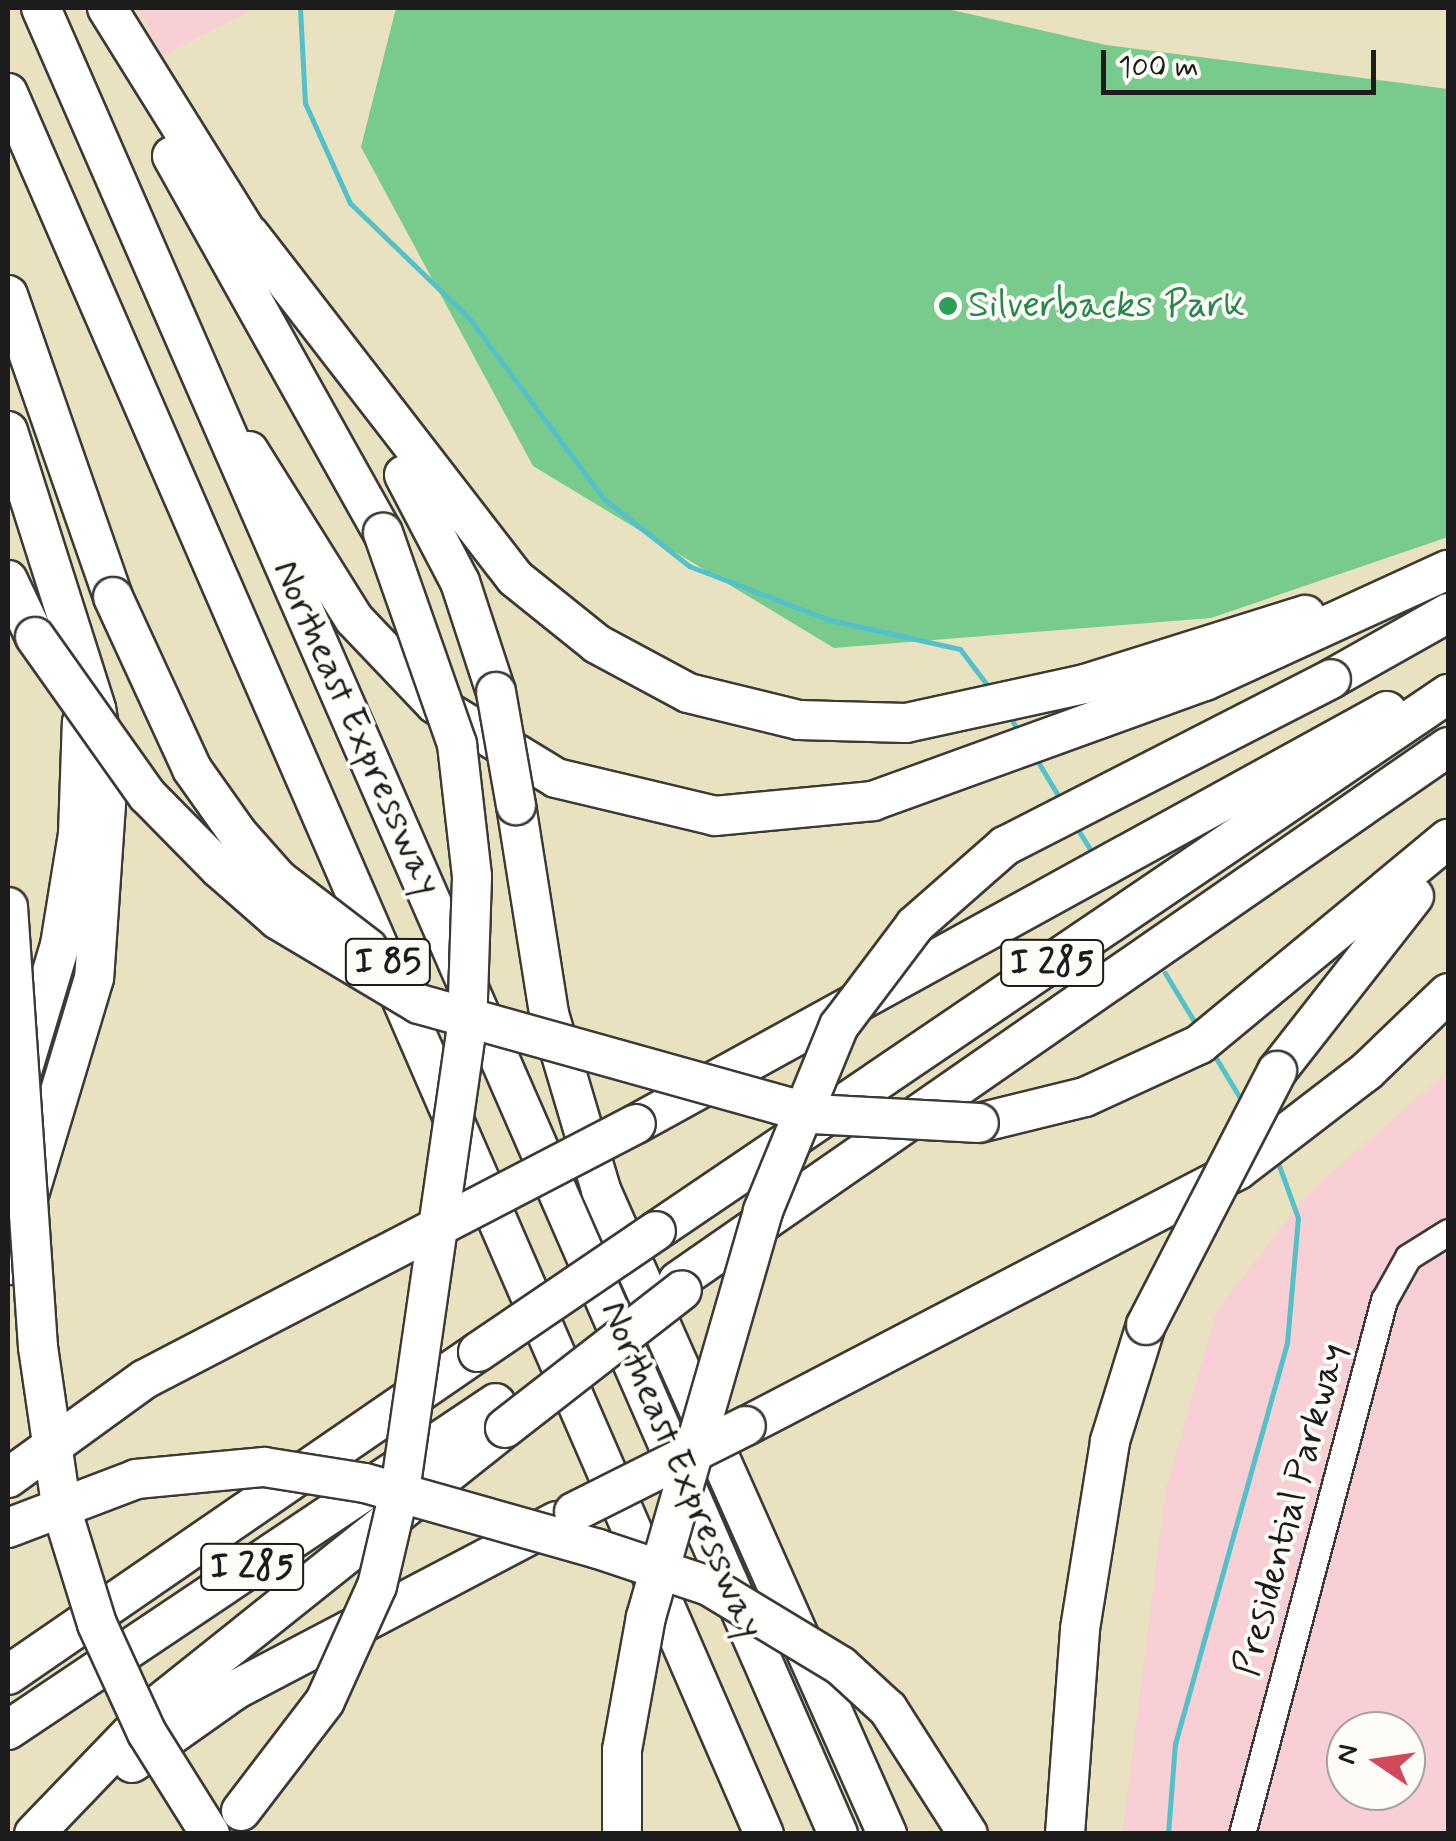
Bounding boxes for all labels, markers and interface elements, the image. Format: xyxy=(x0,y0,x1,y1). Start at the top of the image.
scale bar xyxy=(1106,30,1381,92)
text: 100 m xyxy=(1118,48,1199,87)
place label: Silverbacks Park xyxy=(968,283,1238,329)
marker: Silverbacks Park xyxy=(937,295,959,317)
street label: Northeast Expressway xyxy=(262,553,450,903)
road number: I 85 xyxy=(343,932,433,992)
road number: I 285 xyxy=(1000,933,1104,993)
street label: Northeast Expressway xyxy=(589,1295,773,1645)
street label: Presidential Parkway xyxy=(1225,1340,1357,1680)
road number: I 285 xyxy=(200,1537,304,1597)
north arrow xyxy=(1326,1711,1426,1811)
text: N xyxy=(1328,1741,1368,1768)

